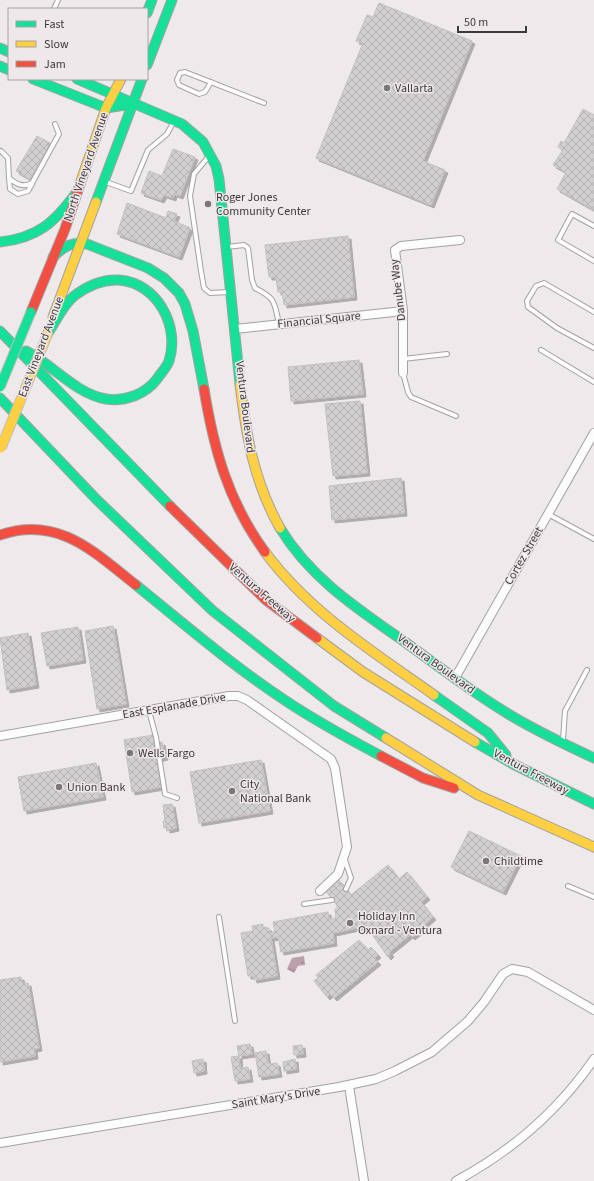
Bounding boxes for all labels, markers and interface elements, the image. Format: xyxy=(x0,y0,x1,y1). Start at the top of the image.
legend xyxy=(8,8,148,80)
scale bar xyxy=(458,8,526,34)
text: 50 m xyxy=(464,14,488,31)
text: Fast xyxy=(44,16,64,33)
text: Slow xyxy=(44,36,69,53)
text: Jam xyxy=(44,56,66,73)
place label: Vallarta xyxy=(395,80,433,97)
marker: Vallarta xyxy=(382,83,392,93)
street label: North Vineyard Avenue xyxy=(59,110,113,224)
place label: Roger Jones Community Center xyxy=(216,189,312,220)
marker: Roger Jones Community Center xyxy=(203,199,213,209)
street label: Danube Way xyxy=(386,258,410,322)
street label: East Vineyard Avenue xyxy=(14,294,68,400)
street label: Financial Square xyxy=(277,307,362,333)
street label: Ventura Boulevard xyxy=(231,360,259,454)
street label: Cortez Street xyxy=(500,524,548,588)
street label: Ventura Freeway xyxy=(225,559,299,627)
street label: Ventura Boulevard xyxy=(393,630,479,698)
street label: East Esplanade Drive xyxy=(121,689,227,723)
place label: Wells Fargo xyxy=(138,745,195,762)
street label: Ventura Freeway xyxy=(490,745,572,799)
marker: Wells Fargo xyxy=(125,748,135,758)
place label: City National Bank xyxy=(240,776,311,807)
place label: Union Bank xyxy=(67,779,125,796)
marker: Union Bank xyxy=(54,782,64,792)
marker: City National Bank xyxy=(227,786,237,796)
place label: Childtime xyxy=(494,853,543,870)
marker: Childtime xyxy=(481,856,491,866)
place label: Holiday Inn Oxnard - Ventura xyxy=(358,908,442,939)
marker: Holiday Inn Oxnard - Ventura xyxy=(345,918,355,928)
street label: Saint Mary's Drive xyxy=(230,1083,322,1113)

